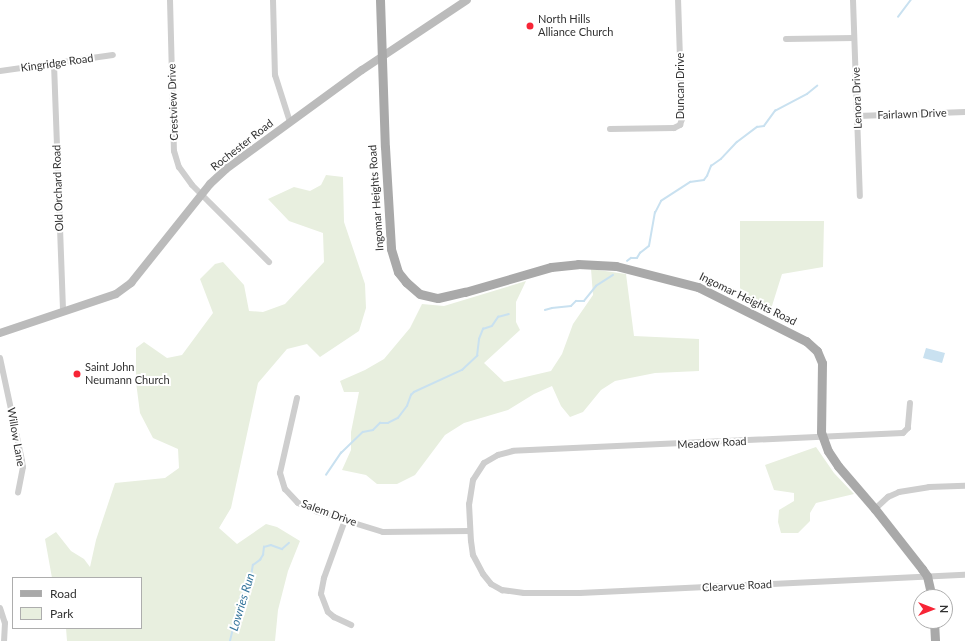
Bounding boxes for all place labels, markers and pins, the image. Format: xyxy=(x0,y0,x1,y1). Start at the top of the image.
place label: North Hills Alliance Church xyxy=(538,13,613,39)
marker: North Hills Alliance Church xyxy=(525,21,535,31)
place label: Saint John Neumann Church xyxy=(85,361,170,387)
marker: Saint John Neumann Church xyxy=(72,369,82,379)

